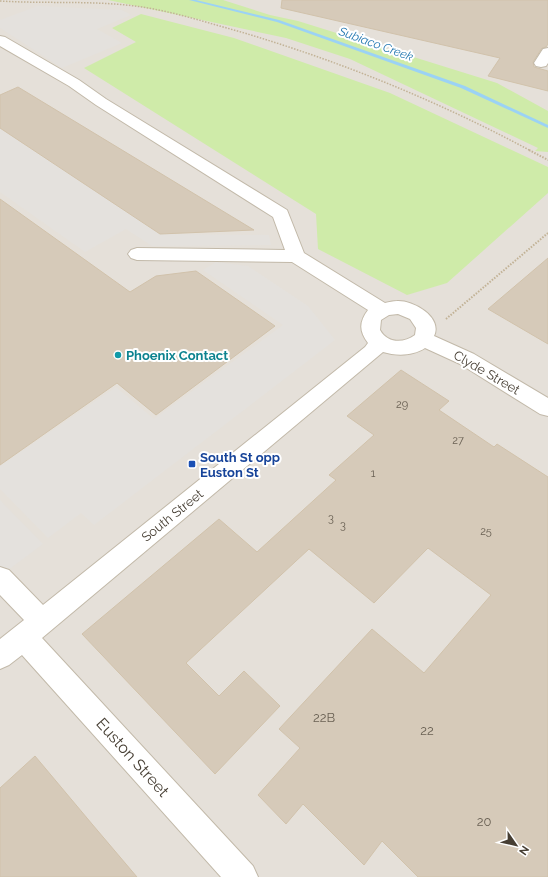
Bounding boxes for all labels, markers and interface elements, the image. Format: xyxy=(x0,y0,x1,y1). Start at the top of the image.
water label: Subiaco Creek xyxy=(336,24,416,64)
street label: Clyde Street xyxy=(451,347,523,398)
place label: Phoenix Contact xyxy=(126,348,228,363)
marker: Phoenix Contact xyxy=(113,350,123,360)
house number: 29 xyxy=(396,398,408,411)
house number: 27 xyxy=(452,434,464,447)
place label: South St opp Euston St xyxy=(200,450,280,480)
marker: South St opp Euston St xyxy=(187,459,197,469)
house number: 1 xyxy=(371,467,376,480)
street label: South Street xyxy=(139,486,207,545)
house number: 3 xyxy=(328,512,334,525)
house number: 3 xyxy=(340,519,346,532)
house number: 25 xyxy=(480,525,492,538)
house number: 22B xyxy=(313,710,335,725)
street label: Euston Street xyxy=(92,714,173,801)
house number: 22 xyxy=(420,723,434,738)
house number: 20 xyxy=(477,814,491,829)
north arrow xyxy=(496,825,536,865)
text: N xyxy=(516,843,532,857)

